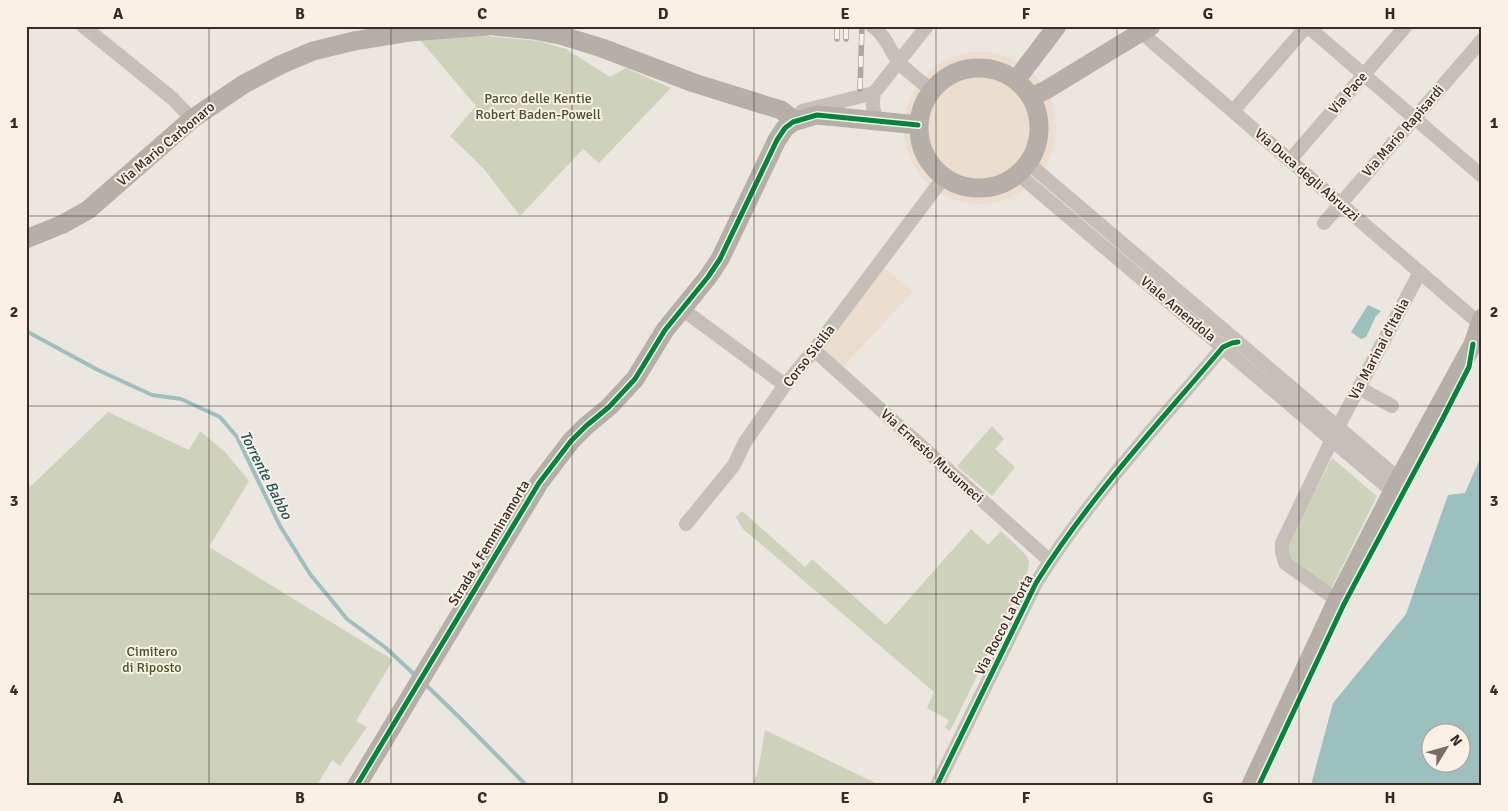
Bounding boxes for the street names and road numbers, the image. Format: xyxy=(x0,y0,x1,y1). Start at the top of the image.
street label: Via Pace xyxy=(1325,68,1371,118)
street label: Via Mario Rapisardi xyxy=(1359,82,1447,180)
street label: Via Mario Carbonaro xyxy=(114,98,218,190)
street label: Via Duca degli Abruzzi xyxy=(1251,125,1363,225)
street label: Viale Amendola xyxy=(1137,273,1219,345)
street label: Via Marinai d'Italia xyxy=(1345,295,1413,403)
street label: Corso Sicilia xyxy=(779,321,839,391)
street label: Via Ernesto Musumeci xyxy=(877,405,987,507)
street label: Strada 4 Femminamorta xyxy=(445,477,533,609)
street label: Via Rocco La Porta xyxy=(971,572,1037,678)

